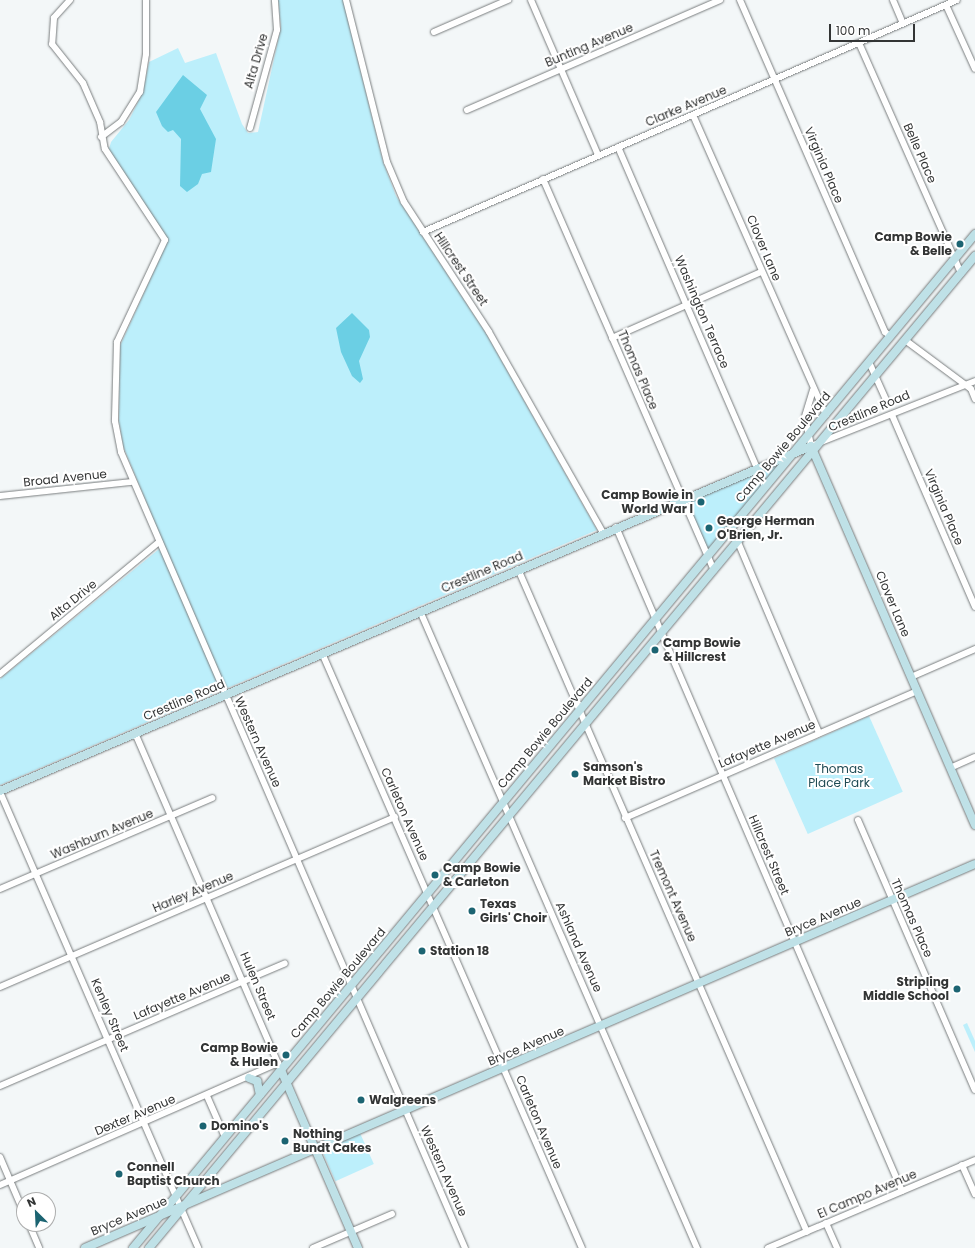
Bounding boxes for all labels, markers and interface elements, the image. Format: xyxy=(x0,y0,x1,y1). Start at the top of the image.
scale bar xyxy=(831,16,917,42)
street label: Bunting Avenue xyxy=(543,20,635,70)
text: 100 m xyxy=(836,22,870,39)
street label: Alta Drive xyxy=(241,32,271,90)
street label: Clarke Avenue xyxy=(643,82,729,130)
street label: Belle Place xyxy=(900,121,940,185)
street label: Virginia Place xyxy=(801,125,847,205)
street label: Clover Lane xyxy=(744,213,784,283)
street label: Hillcrest Street xyxy=(431,230,491,308)
place label: Camp Bowie & Belle xyxy=(874,230,952,258)
marker: Camp Bowie & Belle xyxy=(955,239,965,249)
street label: Washington Terrace xyxy=(672,253,732,371)
street label: Thomas Place xyxy=(615,328,661,412)
street label: Crestline Road xyxy=(826,387,912,435)
street label: Camp Bowie Boulevard xyxy=(732,389,834,505)
street label: Broad Avenue xyxy=(22,466,108,490)
street label: Virginia Place xyxy=(921,467,967,547)
place label: Camp Bowie in World War I xyxy=(601,488,693,516)
marker: Camp Bowie in World War I xyxy=(696,497,706,507)
place label: George Herman O'Brien, Jr. xyxy=(717,514,815,542)
marker: George Herman O'Brien, Jr. xyxy=(704,523,714,533)
street label: Crestline Road xyxy=(439,548,525,596)
street label: Clover Lane xyxy=(873,569,913,639)
street label: Alta Drive xyxy=(46,577,100,623)
place label: Camp Bowie & Hillcrest xyxy=(663,636,741,664)
marker: Camp Bowie & Hillcrest xyxy=(650,645,660,655)
street label: Camp Bowie Boulevard xyxy=(494,675,596,791)
street label: Crestline Road xyxy=(141,676,227,724)
street label: Western Avenue xyxy=(232,694,284,790)
street label: Lafayette Avenue xyxy=(716,717,818,771)
place label: Samson's Market Bistro xyxy=(583,760,665,788)
park label: Thomas Place Park xyxy=(808,762,870,790)
street label: Carleton Avenue xyxy=(378,765,432,863)
marker: Samson's Market Bistro xyxy=(570,769,580,779)
street label: Washburn Avenue xyxy=(49,806,155,862)
street label: Hillcrest Street xyxy=(746,813,792,897)
street label: Tremont Avenue xyxy=(646,848,700,944)
place label: Camp Bowie & Carleton xyxy=(443,861,521,889)
street label: Harley Avenue xyxy=(150,869,236,915)
marker: Camp Bowie & Carleton xyxy=(430,870,440,880)
street label: Thomas Place xyxy=(888,876,936,960)
street label: Bryce Avenue xyxy=(783,894,863,940)
place label: Texas Girls' Choir xyxy=(480,897,547,925)
street label: Ashland Avenue xyxy=(553,900,605,994)
marker: Texas Girls' Choir xyxy=(467,906,477,916)
street label: Camp Bowie Boulevard xyxy=(287,925,389,1041)
place label: Station 18 xyxy=(430,944,489,958)
marker: Station 18 xyxy=(417,946,427,956)
street label: Hulen Street xyxy=(237,950,279,1022)
street label: Lafayette Avenue xyxy=(131,969,233,1023)
place label: Stripling Middle School xyxy=(863,975,949,1003)
street label: Kenley Street xyxy=(88,976,132,1054)
marker: Stripling Middle School xyxy=(952,984,962,994)
street label: Bryce Avenue xyxy=(486,1023,566,1069)
place label: Camp Bowie & Hulen xyxy=(200,1041,278,1069)
marker: Camp Bowie & Hulen xyxy=(281,1050,291,1060)
street label: Carleton Avenue xyxy=(513,1073,565,1171)
street label: Dexter Avenue xyxy=(93,1092,177,1138)
place label: Walgreens xyxy=(369,1093,436,1107)
marker: Walgreens xyxy=(356,1095,366,1105)
place label: Domino's xyxy=(211,1119,269,1133)
marker: Domino's xyxy=(198,1121,208,1131)
street label: Western Avenue xyxy=(418,1123,470,1219)
place label: Nothing Bundt Cakes xyxy=(293,1127,371,1155)
marker: Nothing Bundt Cakes xyxy=(280,1136,290,1146)
place label: Connell Baptist Church xyxy=(127,1160,220,1188)
street label: El Campo Avenue xyxy=(815,1167,919,1221)
marker: Connell Baptist Church xyxy=(114,1169,124,1179)
north arrow xyxy=(16,1192,56,1232)
text: N xyxy=(24,1193,39,1211)
street label: Bryce Avenue xyxy=(89,1193,169,1239)

